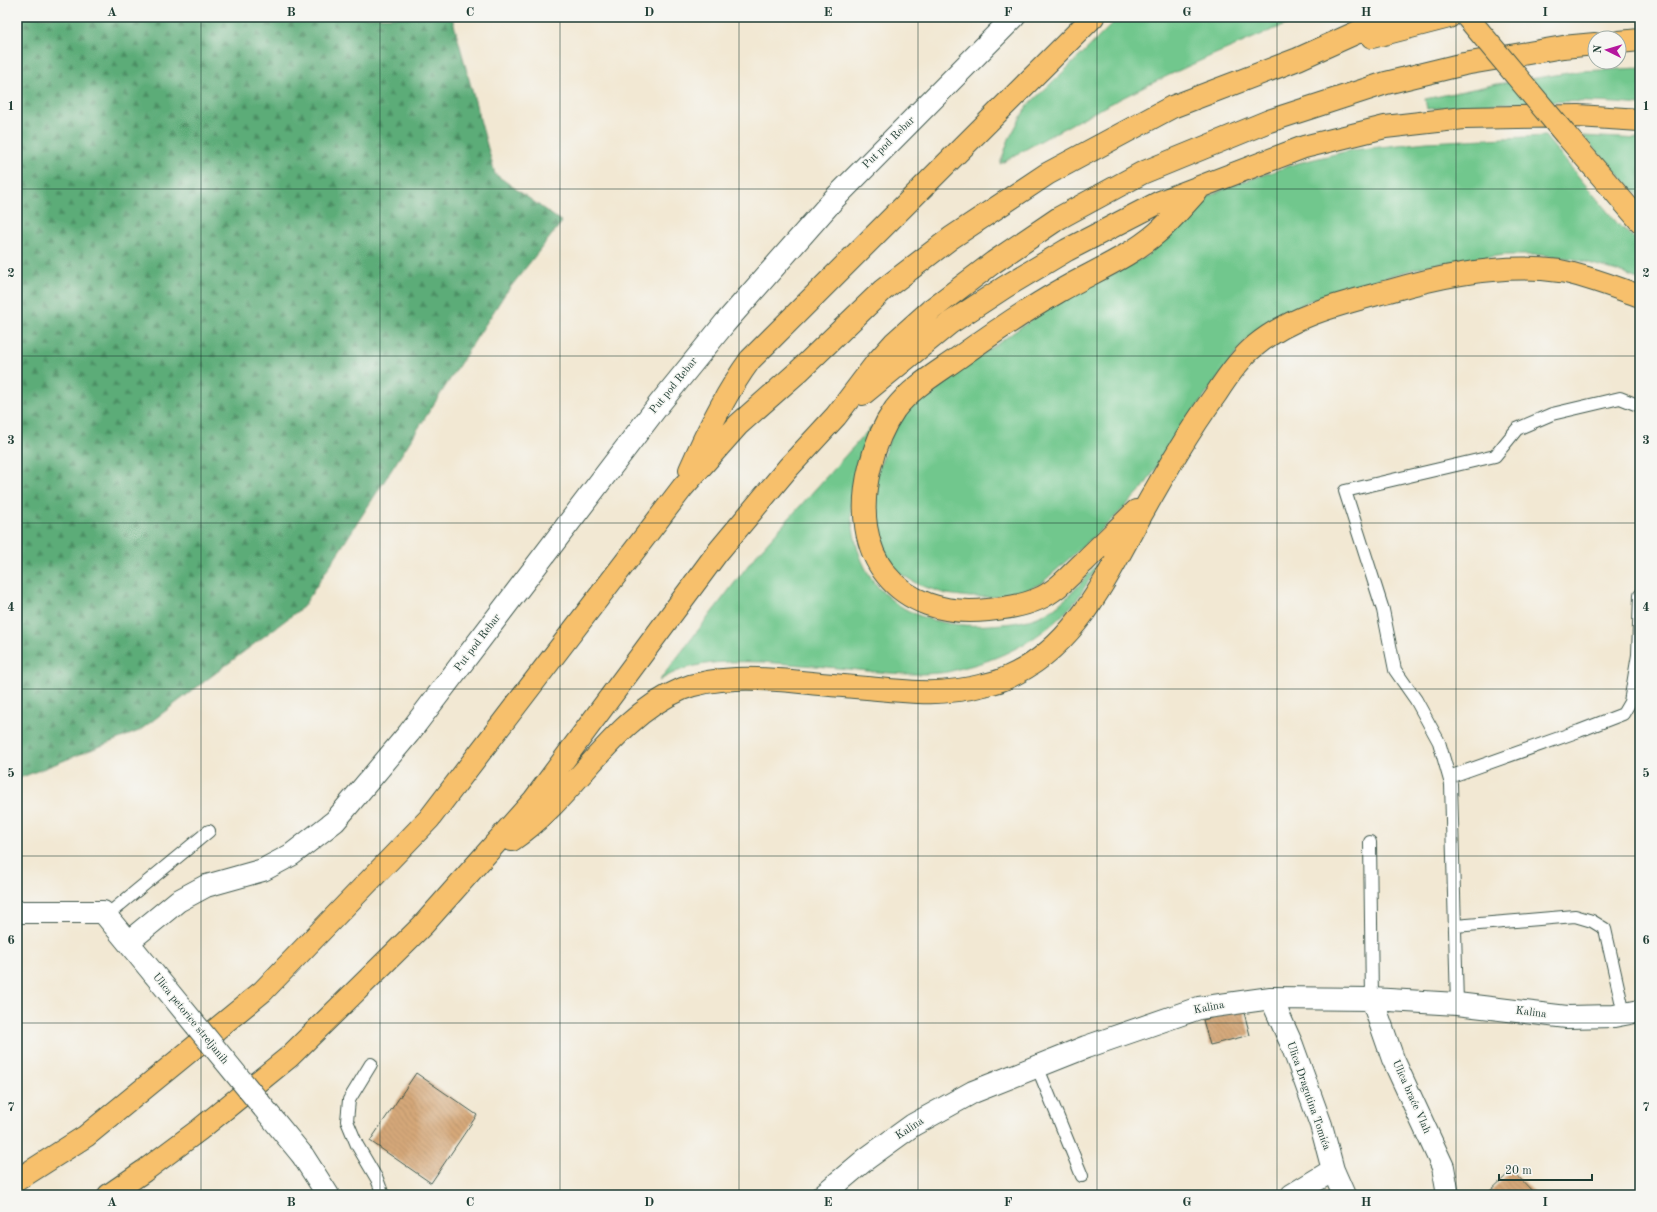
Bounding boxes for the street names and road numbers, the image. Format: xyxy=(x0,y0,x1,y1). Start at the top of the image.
street label: Put pod Rebar xyxy=(861,114,918,171)
street label: Put pod Rebar xyxy=(648,355,700,416)
street label: Put pod Rebar xyxy=(453,612,503,674)
street label: Ulica petorice streljanih xyxy=(150,972,230,1067)
street label: Kalina xyxy=(1193,1000,1226,1016)
street label: Kalina xyxy=(1515,1006,1548,1020)
street label: Ulica Dragutina Tomića xyxy=(1284,1040,1332,1152)
street label: Ulica braće Vlah xyxy=(1390,1059,1432,1135)
street label: Kalina xyxy=(894,1116,926,1142)

